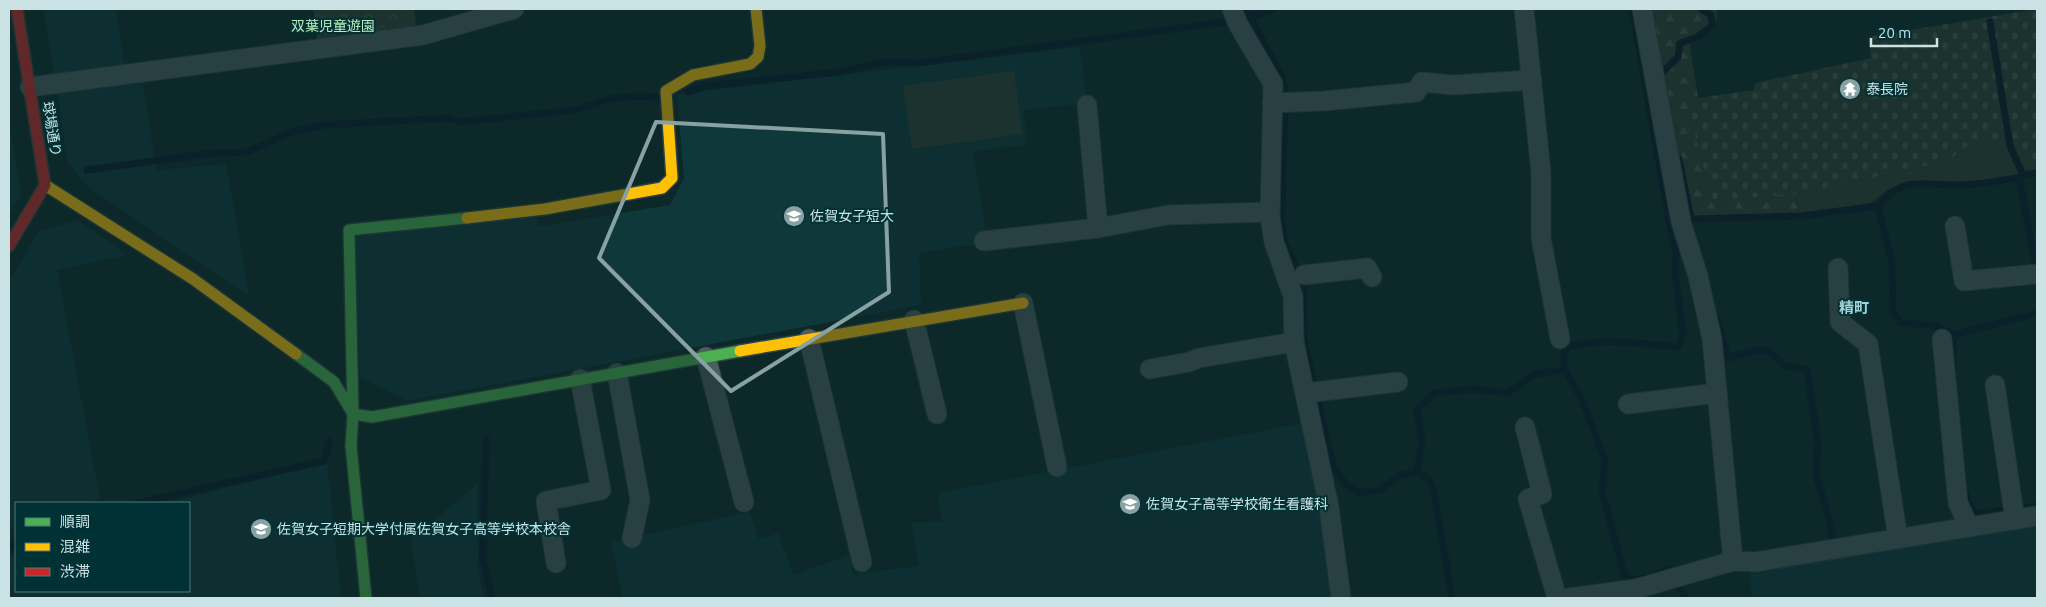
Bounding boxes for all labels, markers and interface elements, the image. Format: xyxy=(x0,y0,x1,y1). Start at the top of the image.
scale bar xyxy=(1871,15,1937,47)
park label: 双葉児童遊園 xyxy=(291,18,375,34)
text: 20 m xyxy=(1878,24,1911,41)
temple icon: 泰長院 xyxy=(1838,77,1862,101)
place label: 泰長院 xyxy=(1866,81,1908,97)
street label: 球場通り xyxy=(40,100,64,158)
school or university icon: 佐賀女子短大 xyxy=(782,204,806,228)
place label: 佐賀女子短大 xyxy=(810,208,894,224)
district label: 精町 xyxy=(1839,299,1869,316)
school or university icon: 佐賀女子高等学校衛生看護科 xyxy=(1118,492,1142,516)
place label: 佐賀女子高等学校衛生看護科 xyxy=(1146,496,1328,512)
legend xyxy=(15,502,190,592)
text: 順調 xyxy=(60,513,90,530)
school or university icon: 佐賀女子短期大学付属佐賀女子高等学校本校舎 xyxy=(249,517,273,541)
place label: 佐賀女子短期大学付属佐賀女子高等学校本校舎 xyxy=(277,521,571,537)
text: 混雑 xyxy=(60,538,90,555)
text: 渋滞 xyxy=(60,563,90,580)

